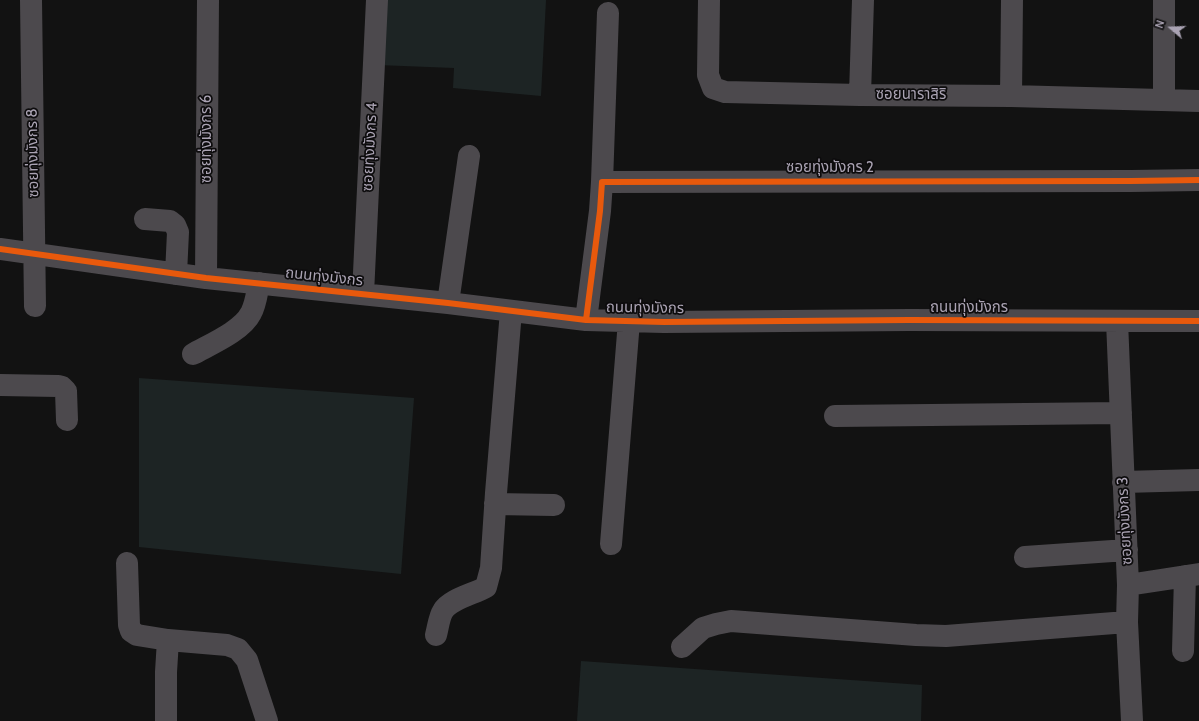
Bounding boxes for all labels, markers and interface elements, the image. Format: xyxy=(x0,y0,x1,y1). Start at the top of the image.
north arrow xyxy=(1151,8,1191,48)
text: N xyxy=(1152,18,1168,30)
street label: ซอยนาราสิริ xyxy=(876,86,946,104)
street label: ซอยทุ่งมังกร 6 xyxy=(198,95,216,183)
street label: ซอยทุ่งมังกร 4 xyxy=(359,102,381,192)
street label: ซอยทุ่งมังกร 8 xyxy=(23,108,43,198)
street label: ซอยทุ่งมังกร 2 xyxy=(786,159,874,177)
street label: ถนนทุ่งมังกร xyxy=(284,264,364,290)
street label: ถนนทุ่งมังกร xyxy=(606,298,684,318)
street label: ถนนทุ่งมังกร xyxy=(930,299,1008,317)
street label: ซอยทุ่งมังกร 3 xyxy=(1114,477,1136,565)

